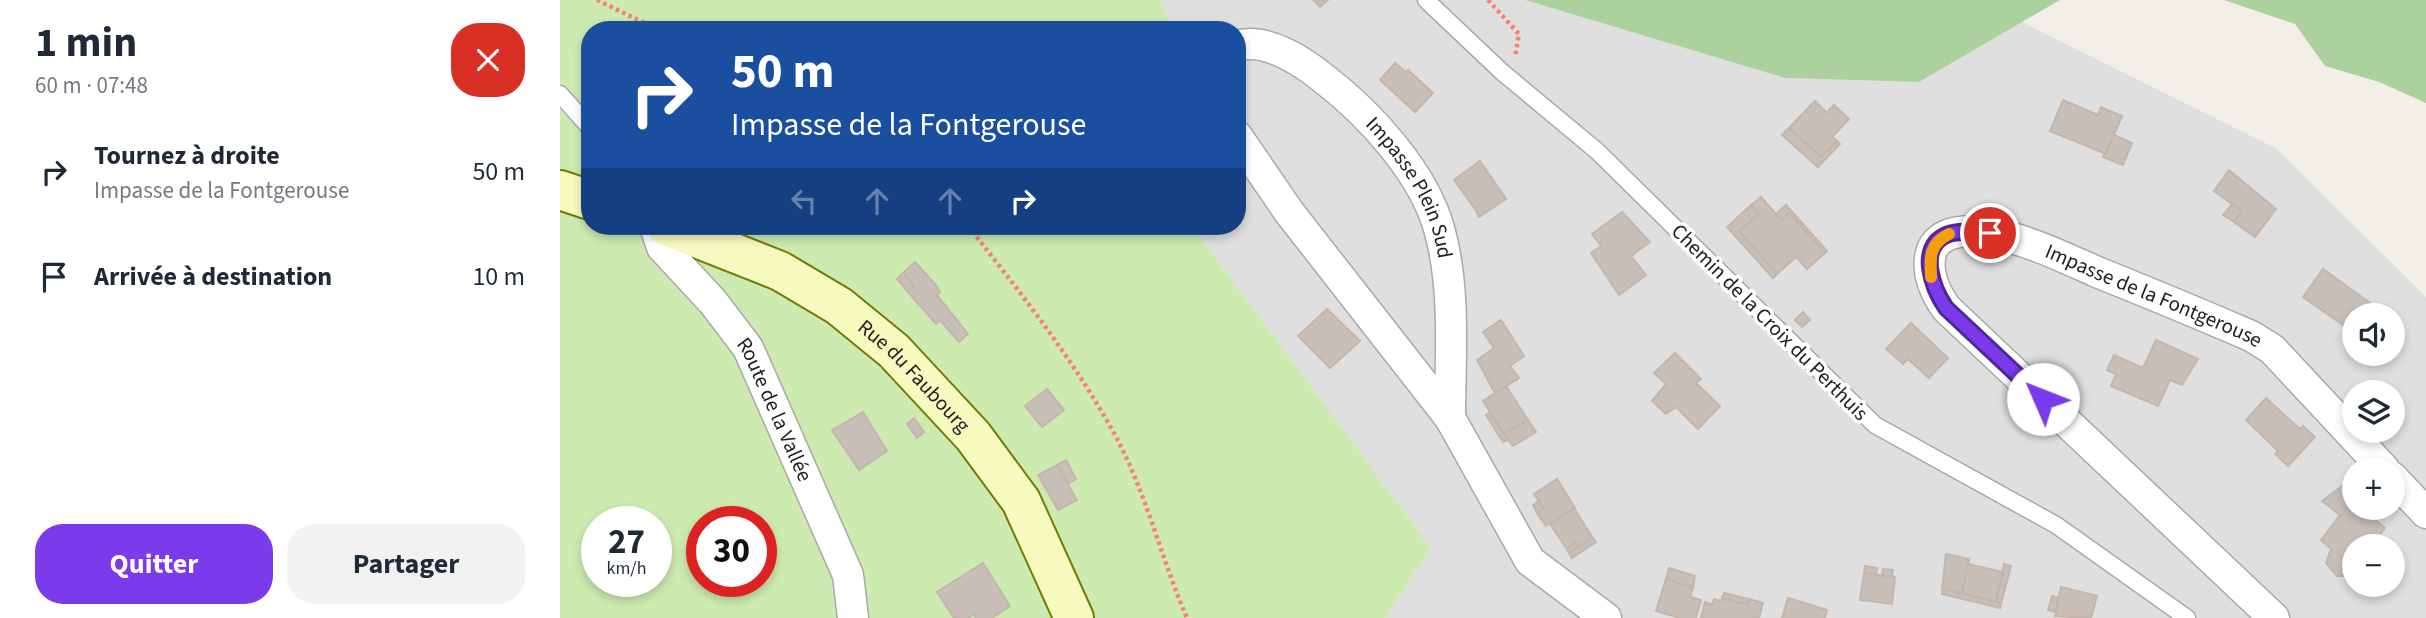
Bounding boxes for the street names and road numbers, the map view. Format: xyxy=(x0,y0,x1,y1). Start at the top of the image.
street label: Impasse Plein Sud xyxy=(1359,110,1460,261)
street label: Chemin de la Croix du Perthuis xyxy=(1665,217,1875,427)
street label: Impasse de la Fontgerouse xyxy=(2041,236,2269,355)
street label: Rue du Faubourg xyxy=(851,312,978,439)
street label: Route de la Vallée xyxy=(730,331,820,486)

